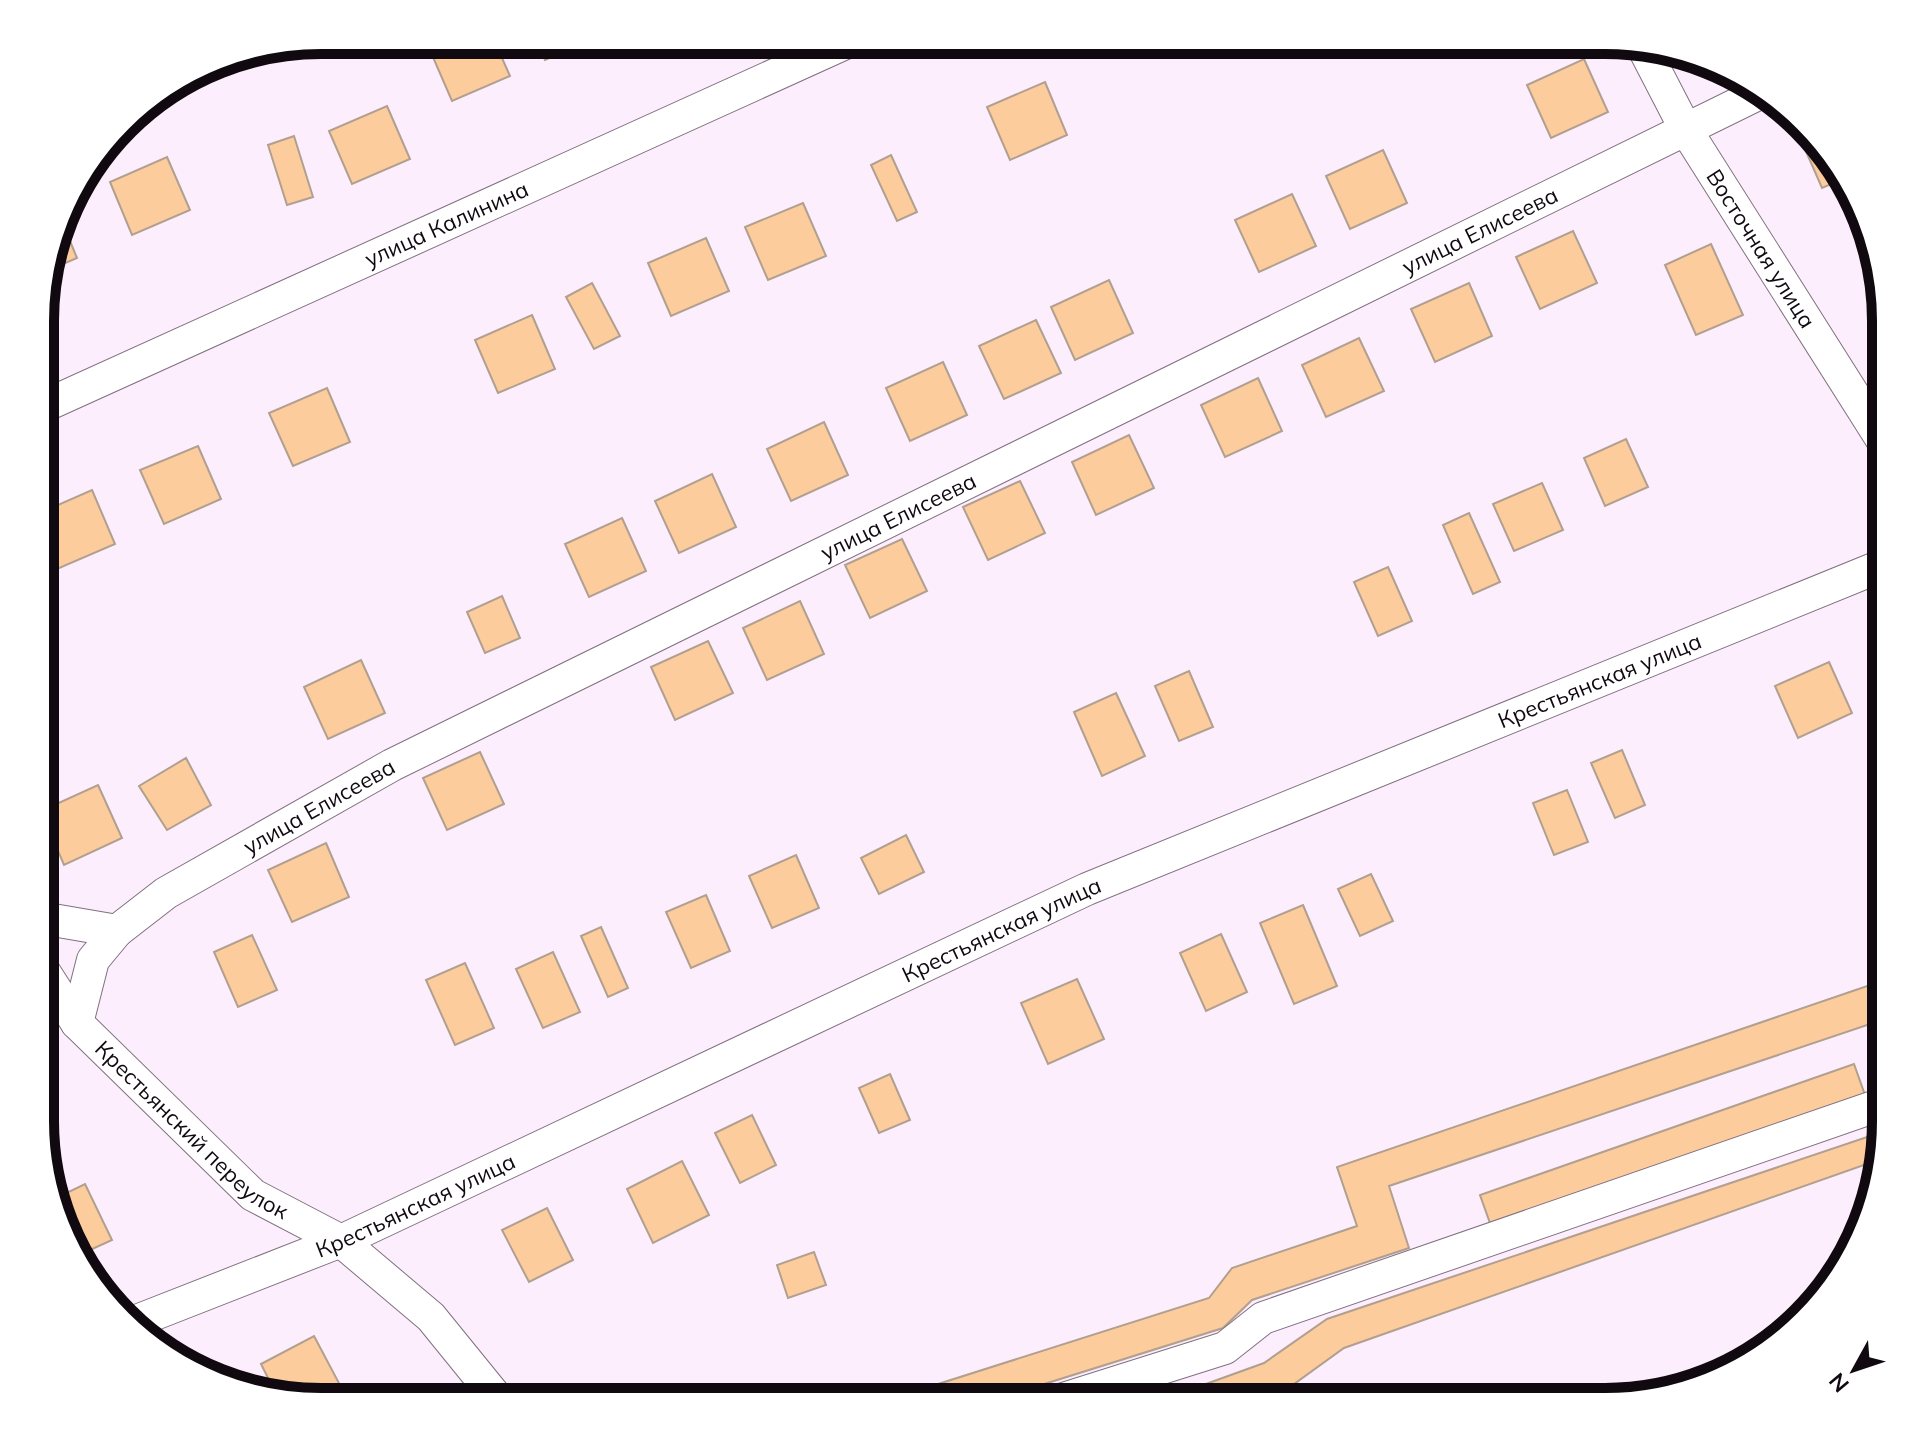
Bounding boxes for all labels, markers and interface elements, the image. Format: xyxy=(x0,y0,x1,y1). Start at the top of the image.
street label: Восточная улица xyxy=(1700,164,1822,333)
street label: улица Калинина xyxy=(360,175,533,273)
street label: улица Елисеева xyxy=(1397,181,1562,281)
street label: улица Елисеева xyxy=(816,466,981,566)
street label: Крестьянская улица xyxy=(1494,627,1706,734)
street label: улица Елисеева xyxy=(238,752,400,860)
street label: Крестьянская улица xyxy=(897,871,1105,988)
street label: Крестьянский переулок xyxy=(89,1035,293,1225)
street label: Крестьянская улица xyxy=(311,1147,520,1264)
north arrow xyxy=(1814,1330,1894,1410)
text: N xyxy=(1823,1367,1855,1398)

